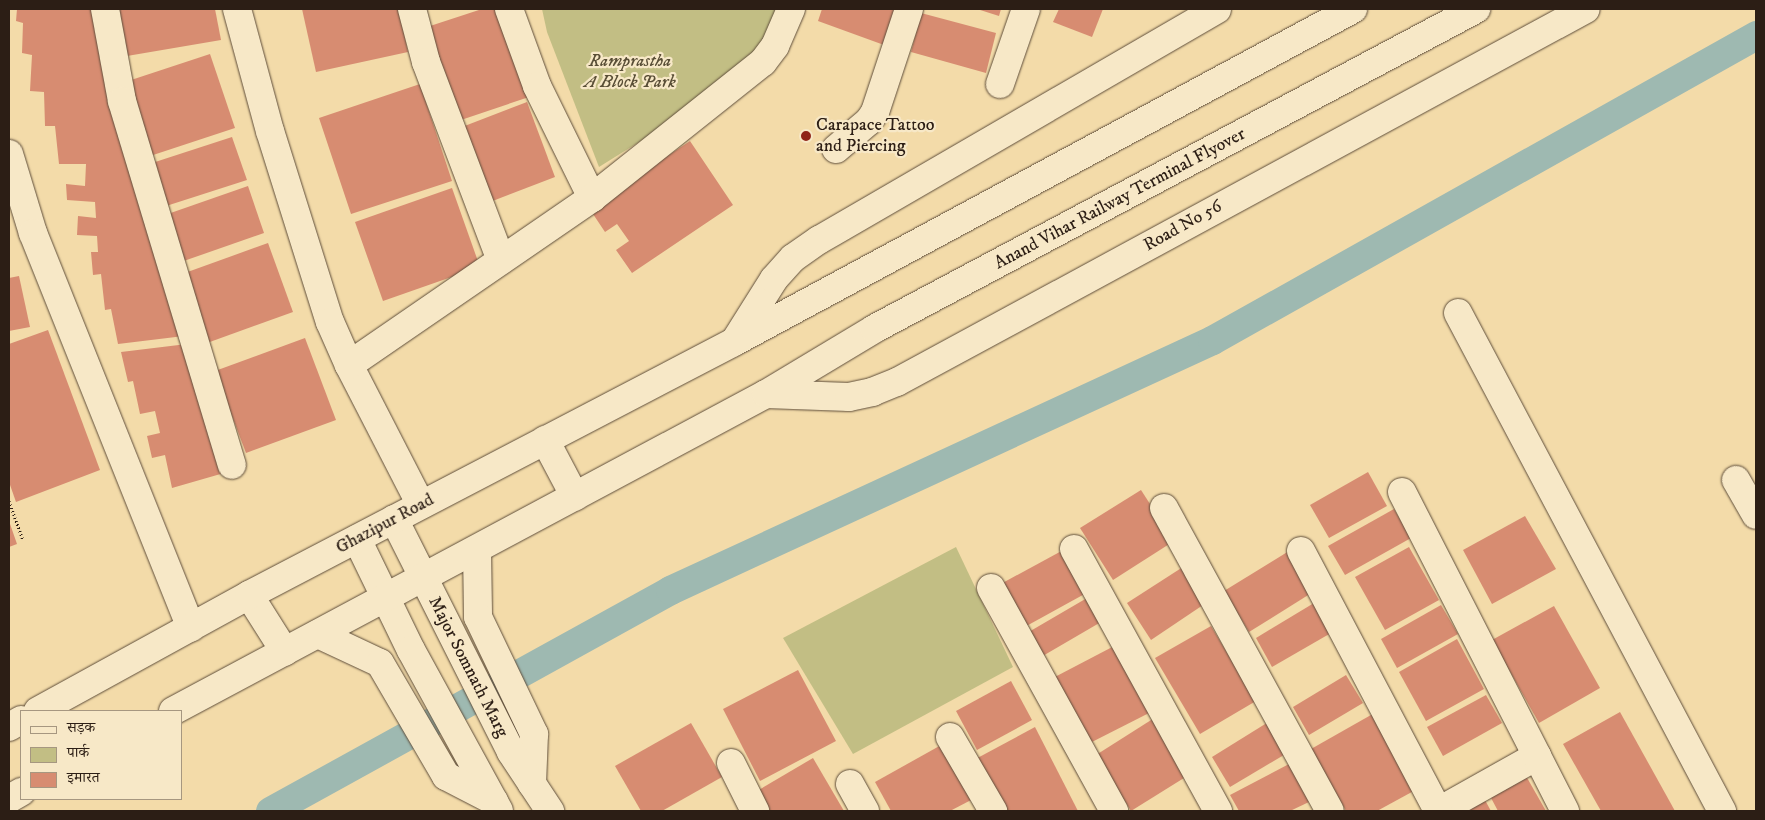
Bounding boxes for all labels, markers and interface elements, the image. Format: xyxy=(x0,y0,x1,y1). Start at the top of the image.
park label: Ramprastha A Block Park xyxy=(584,51,676,94)
place label: Carapace Tattoo and Piercing xyxy=(816,115,934,158)
street label: Anand Vihar Railway Terminal Flyover xyxy=(991,123,1249,275)
marker: Carapace Tattoo and Piercing xyxy=(800,130,812,142)
street label: Road No 56 xyxy=(1140,196,1226,256)
street label: Ghazipur Road xyxy=(332,489,438,559)
street label: Major Somnath Marg xyxy=(423,593,513,741)
legend xyxy=(20,710,182,800)
text: सड़क xyxy=(67,718,95,737)
text: पार्क xyxy=(67,743,89,762)
text: इमारत xyxy=(67,768,100,787)

